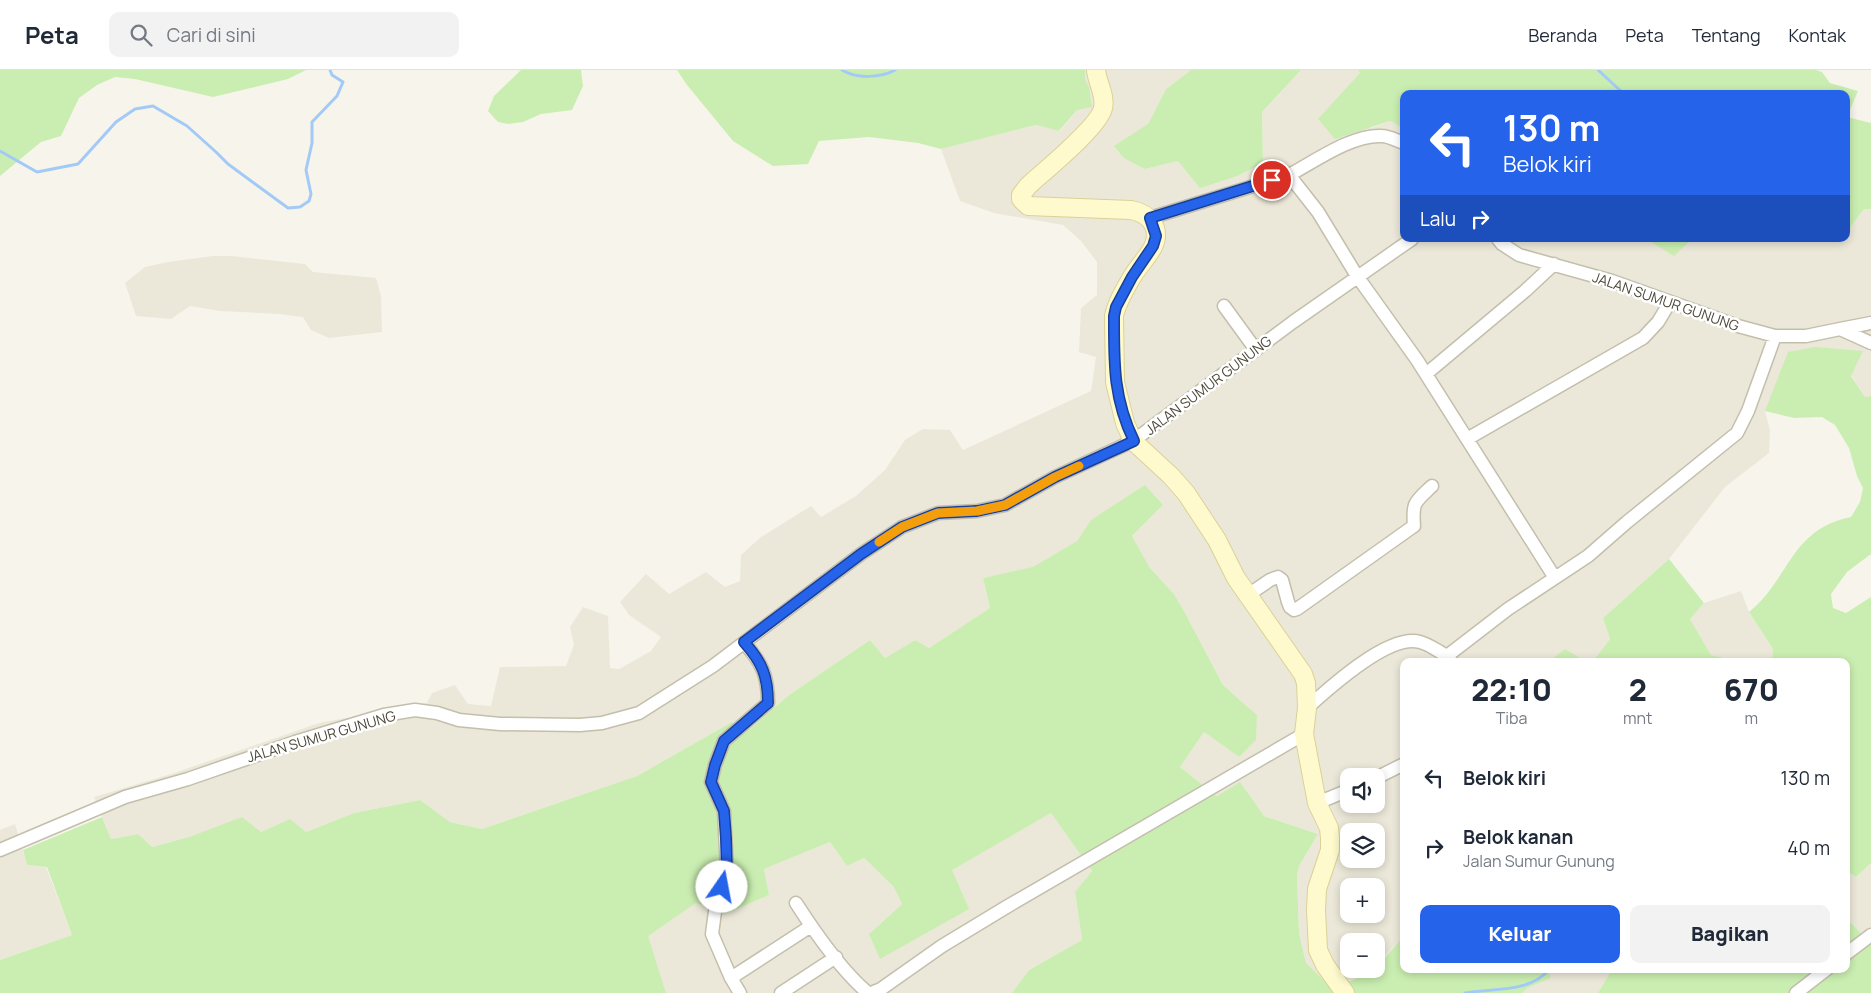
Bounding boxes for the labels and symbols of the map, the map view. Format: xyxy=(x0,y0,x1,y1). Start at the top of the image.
pin xyxy=(1251,159,1293,201)
street label: JALAN SUMUR GUNUNG xyxy=(1590,267,1742,335)
street label: JALAN SUMUR GUNUNG xyxy=(1141,331,1275,439)
street label: JALAN SUMUR GUNUNG xyxy=(244,706,398,766)
position arrow xyxy=(695,860,747,912)

